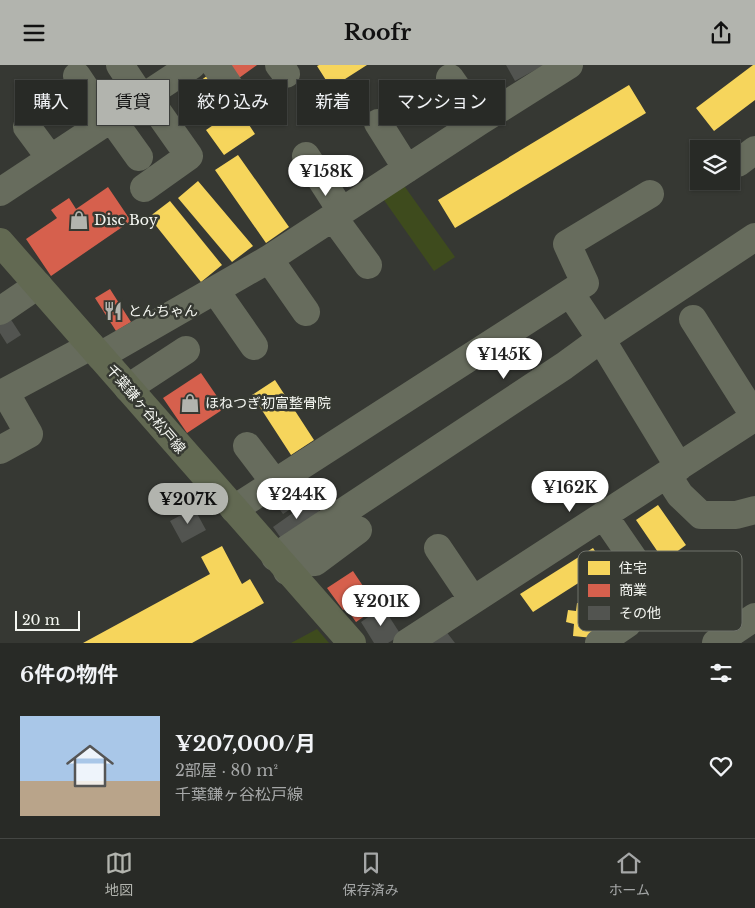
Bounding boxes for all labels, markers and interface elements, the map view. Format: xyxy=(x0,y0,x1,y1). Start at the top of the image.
icon: menu xyxy=(20,19,48,47)
text: Roofr xyxy=(344,19,411,46)
icon: share xyxy=(707,19,735,47)
chip: 購入 xyxy=(15,80,87,125)
chip: 賃貸 xyxy=(97,80,169,125)
chip: 絞り込み xyxy=(179,80,287,125)
chip: 新着 xyxy=(297,80,369,125)
chip: マンション xyxy=(379,80,505,125)
map controls xyxy=(690,140,740,190)
button: layers xyxy=(690,140,740,190)
pin: ¥158K xyxy=(291,155,361,197)
text: ¥158K xyxy=(299,161,353,181)
shop icon: Disc Boy xyxy=(68,209,90,231)
place label: Disc Boy xyxy=(94,211,158,229)
restaurant icon: とんちゃん xyxy=(102,300,124,322)
place label: とんちゃん xyxy=(128,302,198,320)
pin: ¥145K xyxy=(469,337,539,380)
text: ¥145K xyxy=(477,344,531,364)
street label: 千葉鎌ヶ谷松戸線 xyxy=(102,361,190,457)
shop icon: ほねつぎ初富整骨院 xyxy=(179,392,201,414)
place label: ほねつぎ初富整骨院 xyxy=(205,394,331,412)
pin: ¥162K xyxy=(535,471,605,513)
pin: ¥244K xyxy=(262,477,332,520)
text: ¥162K xyxy=(543,477,597,497)
pin: ¥207K xyxy=(153,483,223,525)
text: ¥244K xyxy=(268,484,326,504)
text: ¥207K xyxy=(159,489,217,509)
legend xyxy=(578,551,742,631)
text: 住宅 xyxy=(619,559,647,577)
text: 商業 xyxy=(619,581,647,599)
pin: ¥201K xyxy=(346,585,416,627)
text: ¥201K xyxy=(353,591,409,611)
text: その他 xyxy=(619,604,661,622)
scale bar xyxy=(15,608,80,631)
text: 20 m xyxy=(22,611,60,629)
icon: filters xyxy=(707,659,735,687)
text: 6件の物件 xyxy=(20,662,118,688)
text: ¥207,000/月 xyxy=(175,731,316,757)
icon: home xyxy=(60,736,120,796)
icon: heart xyxy=(707,752,735,780)
text: 2部屋 · 80 m² xyxy=(175,760,278,780)
text: 千葉鎌ヶ谷松戸線 xyxy=(175,784,303,804)
tab: 地図 xyxy=(105,849,133,899)
tab: 保存済み xyxy=(343,849,399,899)
tab: ホーム xyxy=(608,849,650,899)

